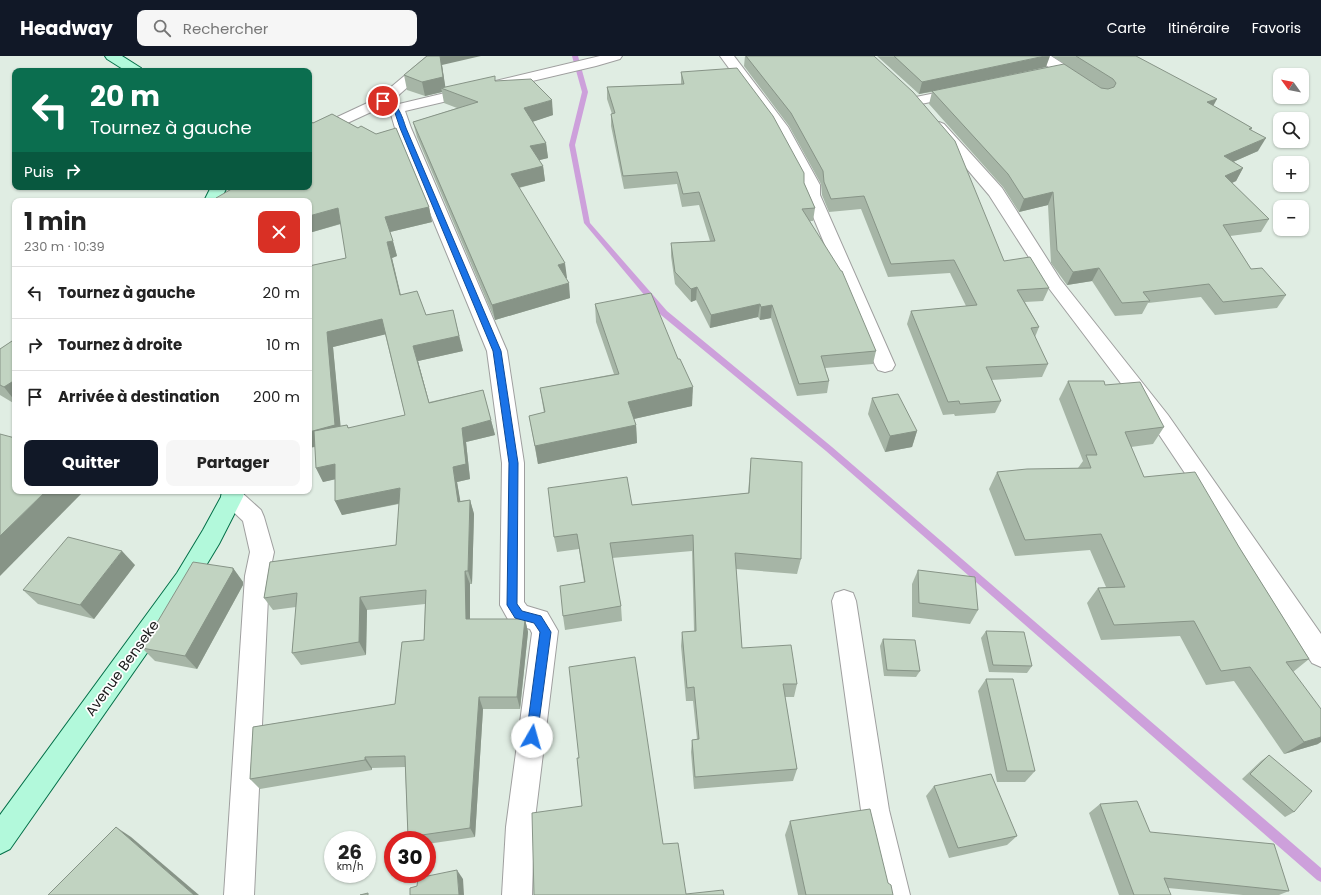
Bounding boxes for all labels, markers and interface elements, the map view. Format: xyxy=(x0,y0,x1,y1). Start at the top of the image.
search box xyxy=(137,10,417,46)
text: Headway xyxy=(20,15,113,42)
icon: search xyxy=(151,17,173,39)
text: Rechercher xyxy=(183,18,268,39)
text: Carte xyxy=(1107,18,1146,38)
text: Itinéraire xyxy=(1168,18,1230,38)
text: Favoris xyxy=(1252,18,1301,38)
north arrow xyxy=(1273,68,1309,104)
map controls xyxy=(1273,68,1309,236)
text: 20 m xyxy=(90,77,160,116)
icon: left xyxy=(24,84,76,136)
pin xyxy=(366,84,400,118)
icon: arrive xyxy=(372,90,394,112)
button: search xyxy=(1273,112,1309,148)
text: Tournez à gauche xyxy=(90,115,252,140)
button: + xyxy=(1273,156,1309,192)
icon: right xyxy=(62,160,84,182)
text: Puis xyxy=(24,161,54,182)
button: − xyxy=(1273,200,1309,236)
text: 1 min xyxy=(24,205,87,238)
button: close xyxy=(258,211,300,253)
text: 230 m · 10:39 xyxy=(24,237,105,256)
icon: left xyxy=(24,282,46,304)
text: Tournez à gauche xyxy=(58,282,195,303)
text: 20 m xyxy=(262,282,300,303)
icon: right xyxy=(24,334,46,356)
text: Tournez à droite xyxy=(58,334,182,355)
text: 10 m xyxy=(266,334,300,355)
icon: arrive xyxy=(24,386,46,408)
text: Arrivée à destination xyxy=(58,386,220,407)
text: 200 m xyxy=(253,386,300,407)
button: Quitter xyxy=(24,440,158,486)
button: Partager xyxy=(166,440,300,486)
street label: Avenue Benseke xyxy=(80,616,164,720)
position arrow xyxy=(511,716,553,758)
speed limit sign: 30 xyxy=(384,831,436,883)
text: 26 xyxy=(338,838,362,866)
text: km/h xyxy=(337,859,363,874)

